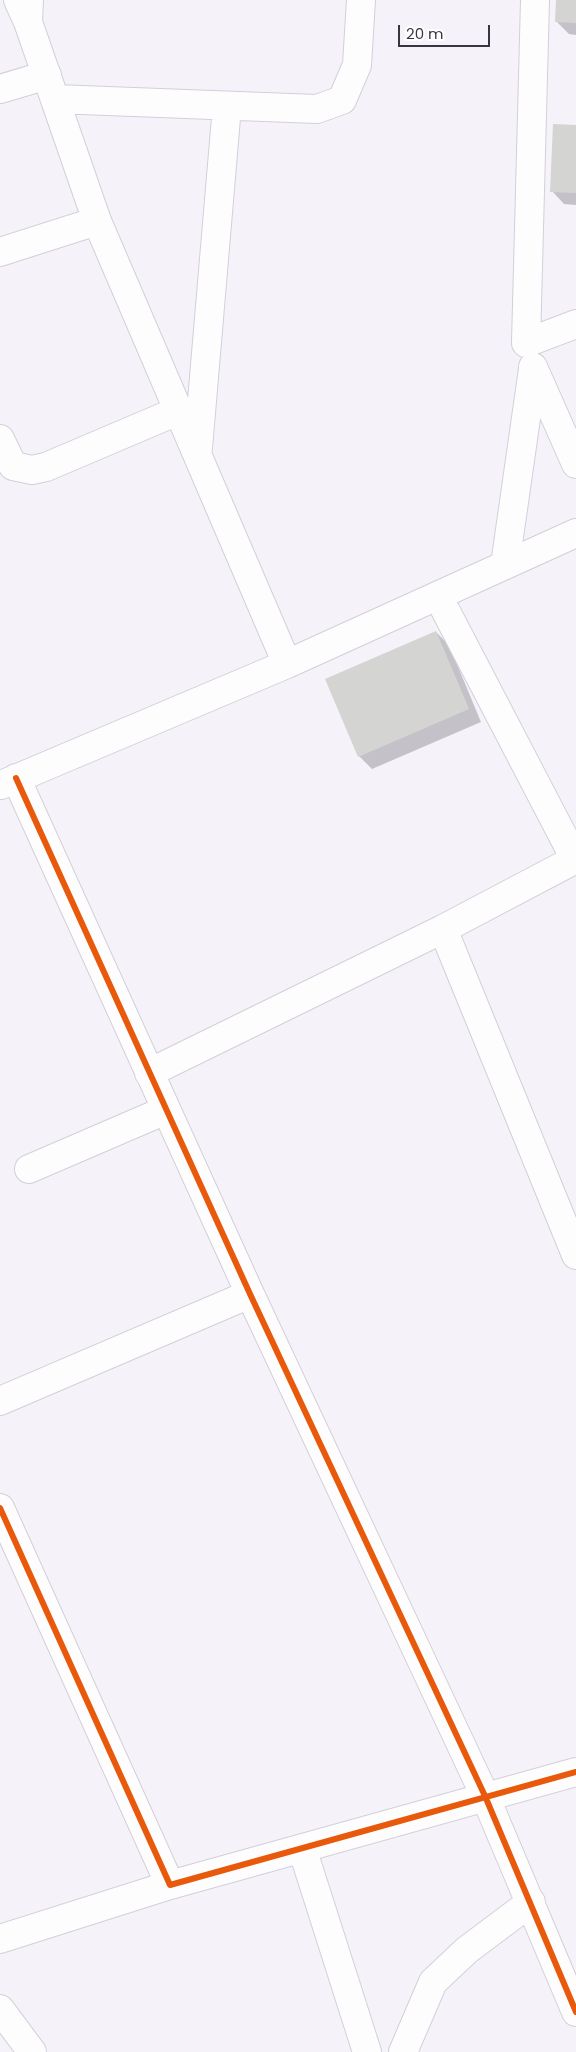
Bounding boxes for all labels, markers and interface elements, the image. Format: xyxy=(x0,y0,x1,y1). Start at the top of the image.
scale bar xyxy=(401,15,494,47)
text: 20 m xyxy=(406,23,444,44)

